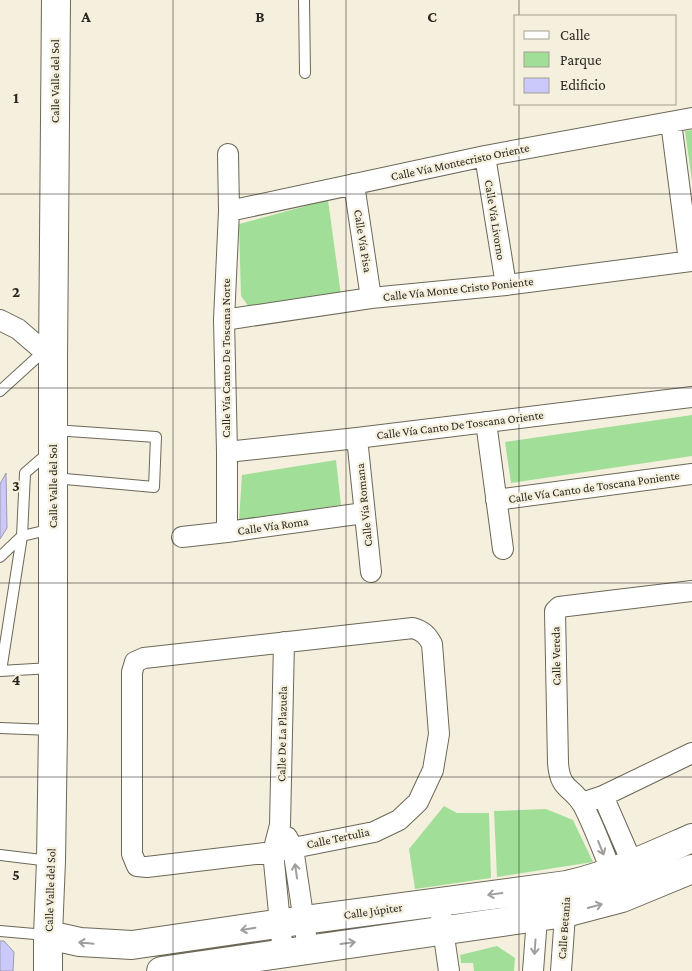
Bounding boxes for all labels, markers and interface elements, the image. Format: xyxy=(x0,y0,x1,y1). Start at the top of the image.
text: A xyxy=(80,8,91,25)
text: B xyxy=(255,8,265,25)
text: C xyxy=(427,8,437,25)
legend xyxy=(514,15,677,105)
text: Calle xyxy=(560,27,591,43)
street label: Calle Valle del Sol xyxy=(48,39,62,123)
text: Parque xyxy=(560,52,602,69)
text: Edificio xyxy=(560,77,606,93)
text: 1 xyxy=(13,89,19,106)
street label: Calle Vía Montecristo Oriente xyxy=(390,140,530,184)
street label: Calle Vía Livorno xyxy=(482,179,508,261)
street label: Calle Vía Pisa xyxy=(351,209,375,274)
street label: Calle Vía Monte Cristo Poniente xyxy=(382,274,534,304)
street label: Calle Vía Canto De Toscana Norte xyxy=(219,278,233,438)
text: 2 xyxy=(12,283,20,300)
street label: Calle Vía Canto De Toscana Oriente xyxy=(376,408,544,442)
street label: Calle Valle del Sol xyxy=(46,444,60,528)
street label: Calle Vía Romana xyxy=(353,462,375,547)
street label: Calle Vía Canto de Toscana Poniente xyxy=(508,468,680,506)
text: 3 xyxy=(12,477,20,494)
street label: Calle Vía Roma xyxy=(237,514,310,538)
street label: Calle Vereda xyxy=(548,626,564,686)
text: 4 xyxy=(12,671,21,688)
street label: Calle De La Plazuela xyxy=(274,686,290,782)
street label: Calle Tertulia xyxy=(305,824,371,852)
one-way arrow xyxy=(596,840,606,855)
street label: Calle Valle del Sol xyxy=(42,848,58,932)
one-way arrow xyxy=(291,864,301,880)
text: 5 xyxy=(12,866,20,883)
one-way arrow xyxy=(488,889,504,899)
street label: Calle Betania xyxy=(555,896,573,960)
street label: Calle Júpiter xyxy=(343,900,404,922)
one-way arrow xyxy=(587,901,603,910)
one-way arrow xyxy=(240,924,256,934)
one-way arrow xyxy=(79,938,95,948)
one-way arrow xyxy=(340,938,356,948)
one-way arrow xyxy=(530,939,540,955)

